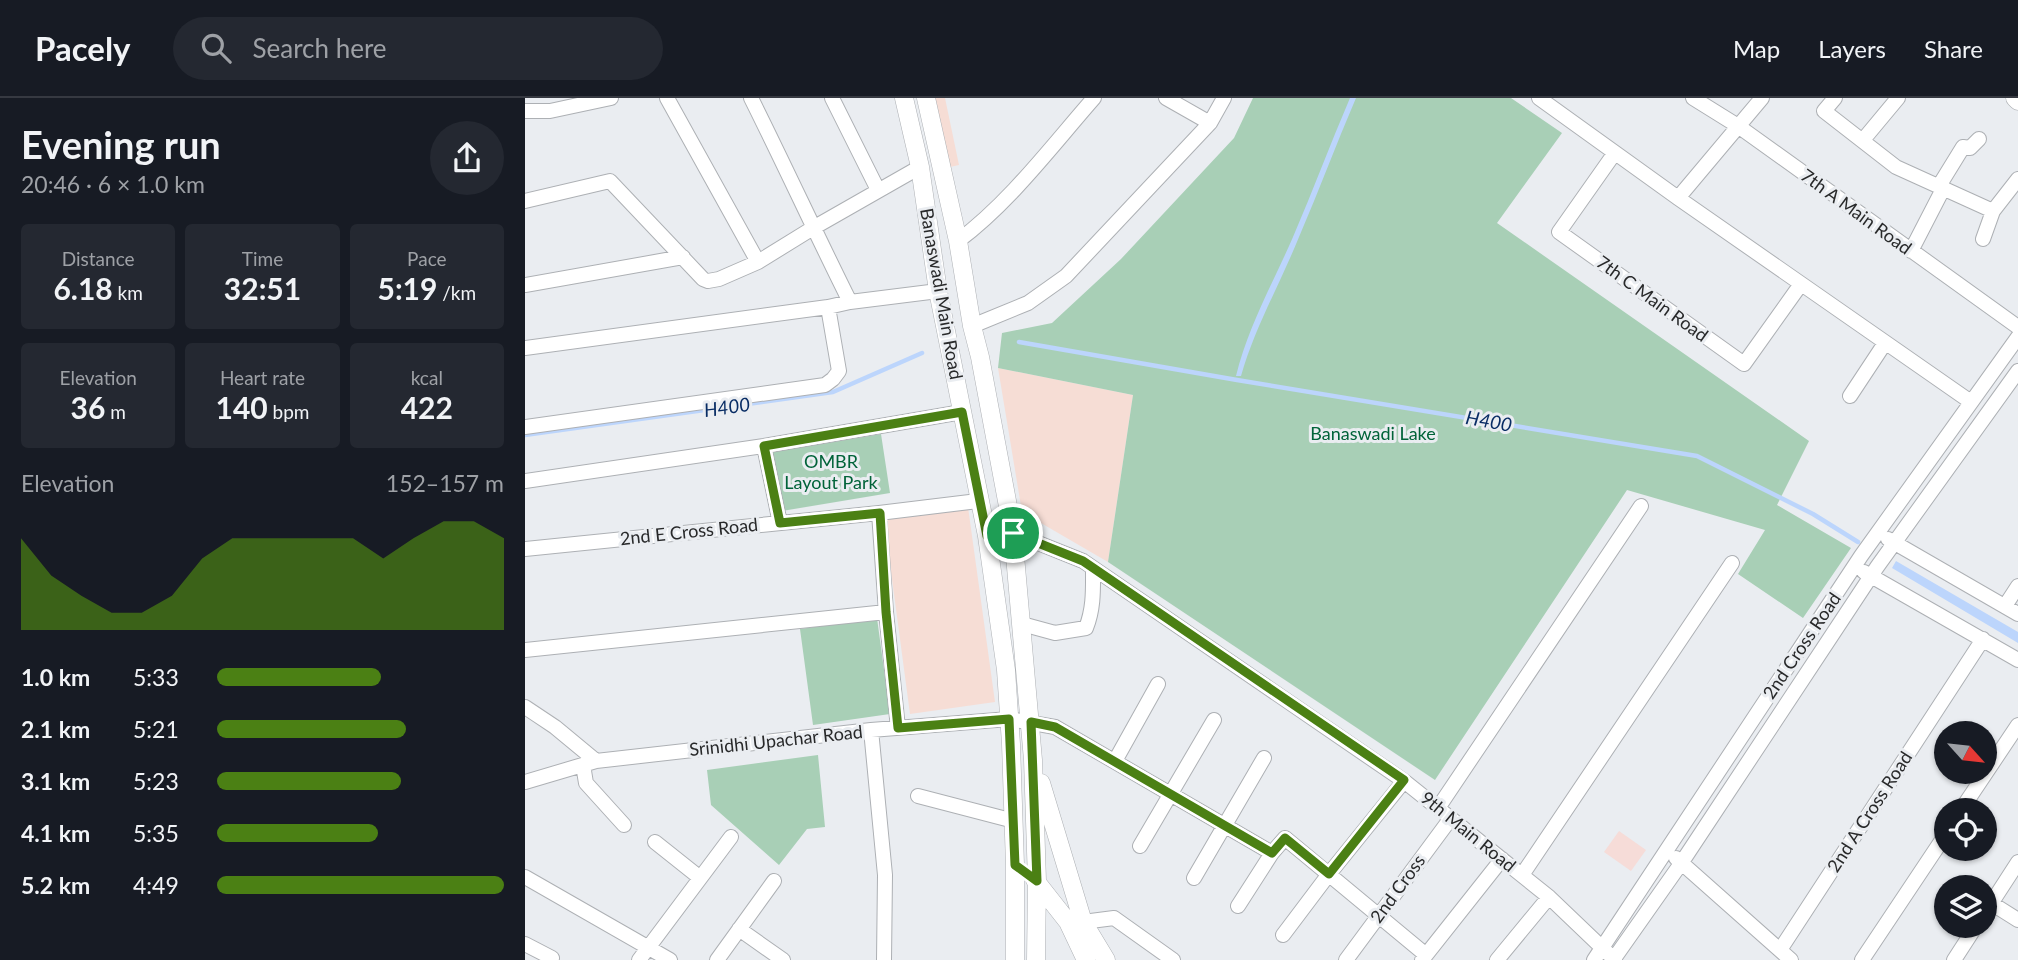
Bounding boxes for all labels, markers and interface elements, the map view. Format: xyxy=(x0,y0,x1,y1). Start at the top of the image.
search box xyxy=(173,17,663,80)
text: Pacely xyxy=(35,28,131,68)
icon: search xyxy=(197,29,235,67)
text: Search here xyxy=(253,32,387,64)
text: Map xyxy=(1733,34,1780,63)
text: Layers xyxy=(1818,34,1886,63)
text: Share xyxy=(1924,34,1983,63)
text: Evening run xyxy=(21,121,221,167)
button: share xyxy=(430,121,504,195)
street label: 7th A Main Road xyxy=(1797,164,1916,259)
text: 20:46 · 6 × 1.0 km xyxy=(21,170,205,198)
street label: Banaswadi Main Road xyxy=(916,206,968,381)
text: Distance xyxy=(62,247,135,270)
text: Time xyxy=(242,247,283,270)
text: Pace xyxy=(407,247,447,270)
street label: 7th C Main Road xyxy=(1593,250,1713,346)
text: 6.18 xyxy=(53,270,113,306)
text: 32:51 xyxy=(224,270,301,306)
text: 5:19 xyxy=(377,270,437,306)
text: km xyxy=(113,281,143,304)
text: /km xyxy=(437,281,476,304)
text: Elevation xyxy=(60,366,137,389)
text: Heart rate xyxy=(220,366,305,389)
text: kcal xyxy=(411,366,443,389)
text: 36 xyxy=(71,389,105,425)
text: 140 xyxy=(216,389,268,425)
text: 422 xyxy=(401,389,453,425)
water label: H400 xyxy=(702,392,752,421)
text: m xyxy=(105,400,126,423)
text: bpm xyxy=(268,400,309,423)
water label: H400 xyxy=(1464,405,1514,436)
park label: Banaswadi Lake xyxy=(1310,422,1436,444)
park label: OMBR Layout Park xyxy=(784,450,879,493)
text: Elevation xyxy=(21,469,114,497)
text: 152–157 m xyxy=(386,469,504,497)
pin xyxy=(983,503,1043,563)
street label: 2nd E Cross Road xyxy=(619,513,759,549)
icon: arrive xyxy=(994,514,1032,552)
street label: 2nd Cross Road xyxy=(1757,588,1845,703)
text: 1.0 km xyxy=(21,663,90,691)
text: 5:33 xyxy=(133,663,179,691)
text: 2.1 km xyxy=(21,715,90,743)
text: 5:21 xyxy=(133,715,179,743)
street label: Srinidhi Upachar Road xyxy=(688,720,864,760)
north arrow xyxy=(1934,721,1997,784)
map controls xyxy=(1934,721,1997,938)
street label: 2nd A Cross Road xyxy=(1822,747,1916,876)
text: 3.1 km xyxy=(21,767,90,795)
text: 5:23 xyxy=(133,767,179,795)
street label: 9th Main Road xyxy=(1417,786,1521,876)
button: locate xyxy=(1934,798,1997,861)
text: 4.1 km xyxy=(21,819,90,847)
text: 5:35 xyxy=(133,819,179,847)
street label: 2nd Cross xyxy=(1365,850,1429,927)
text: 5.2 km xyxy=(21,871,90,899)
text: 4:49 xyxy=(133,871,179,899)
button: layers xyxy=(1934,875,1997,938)

